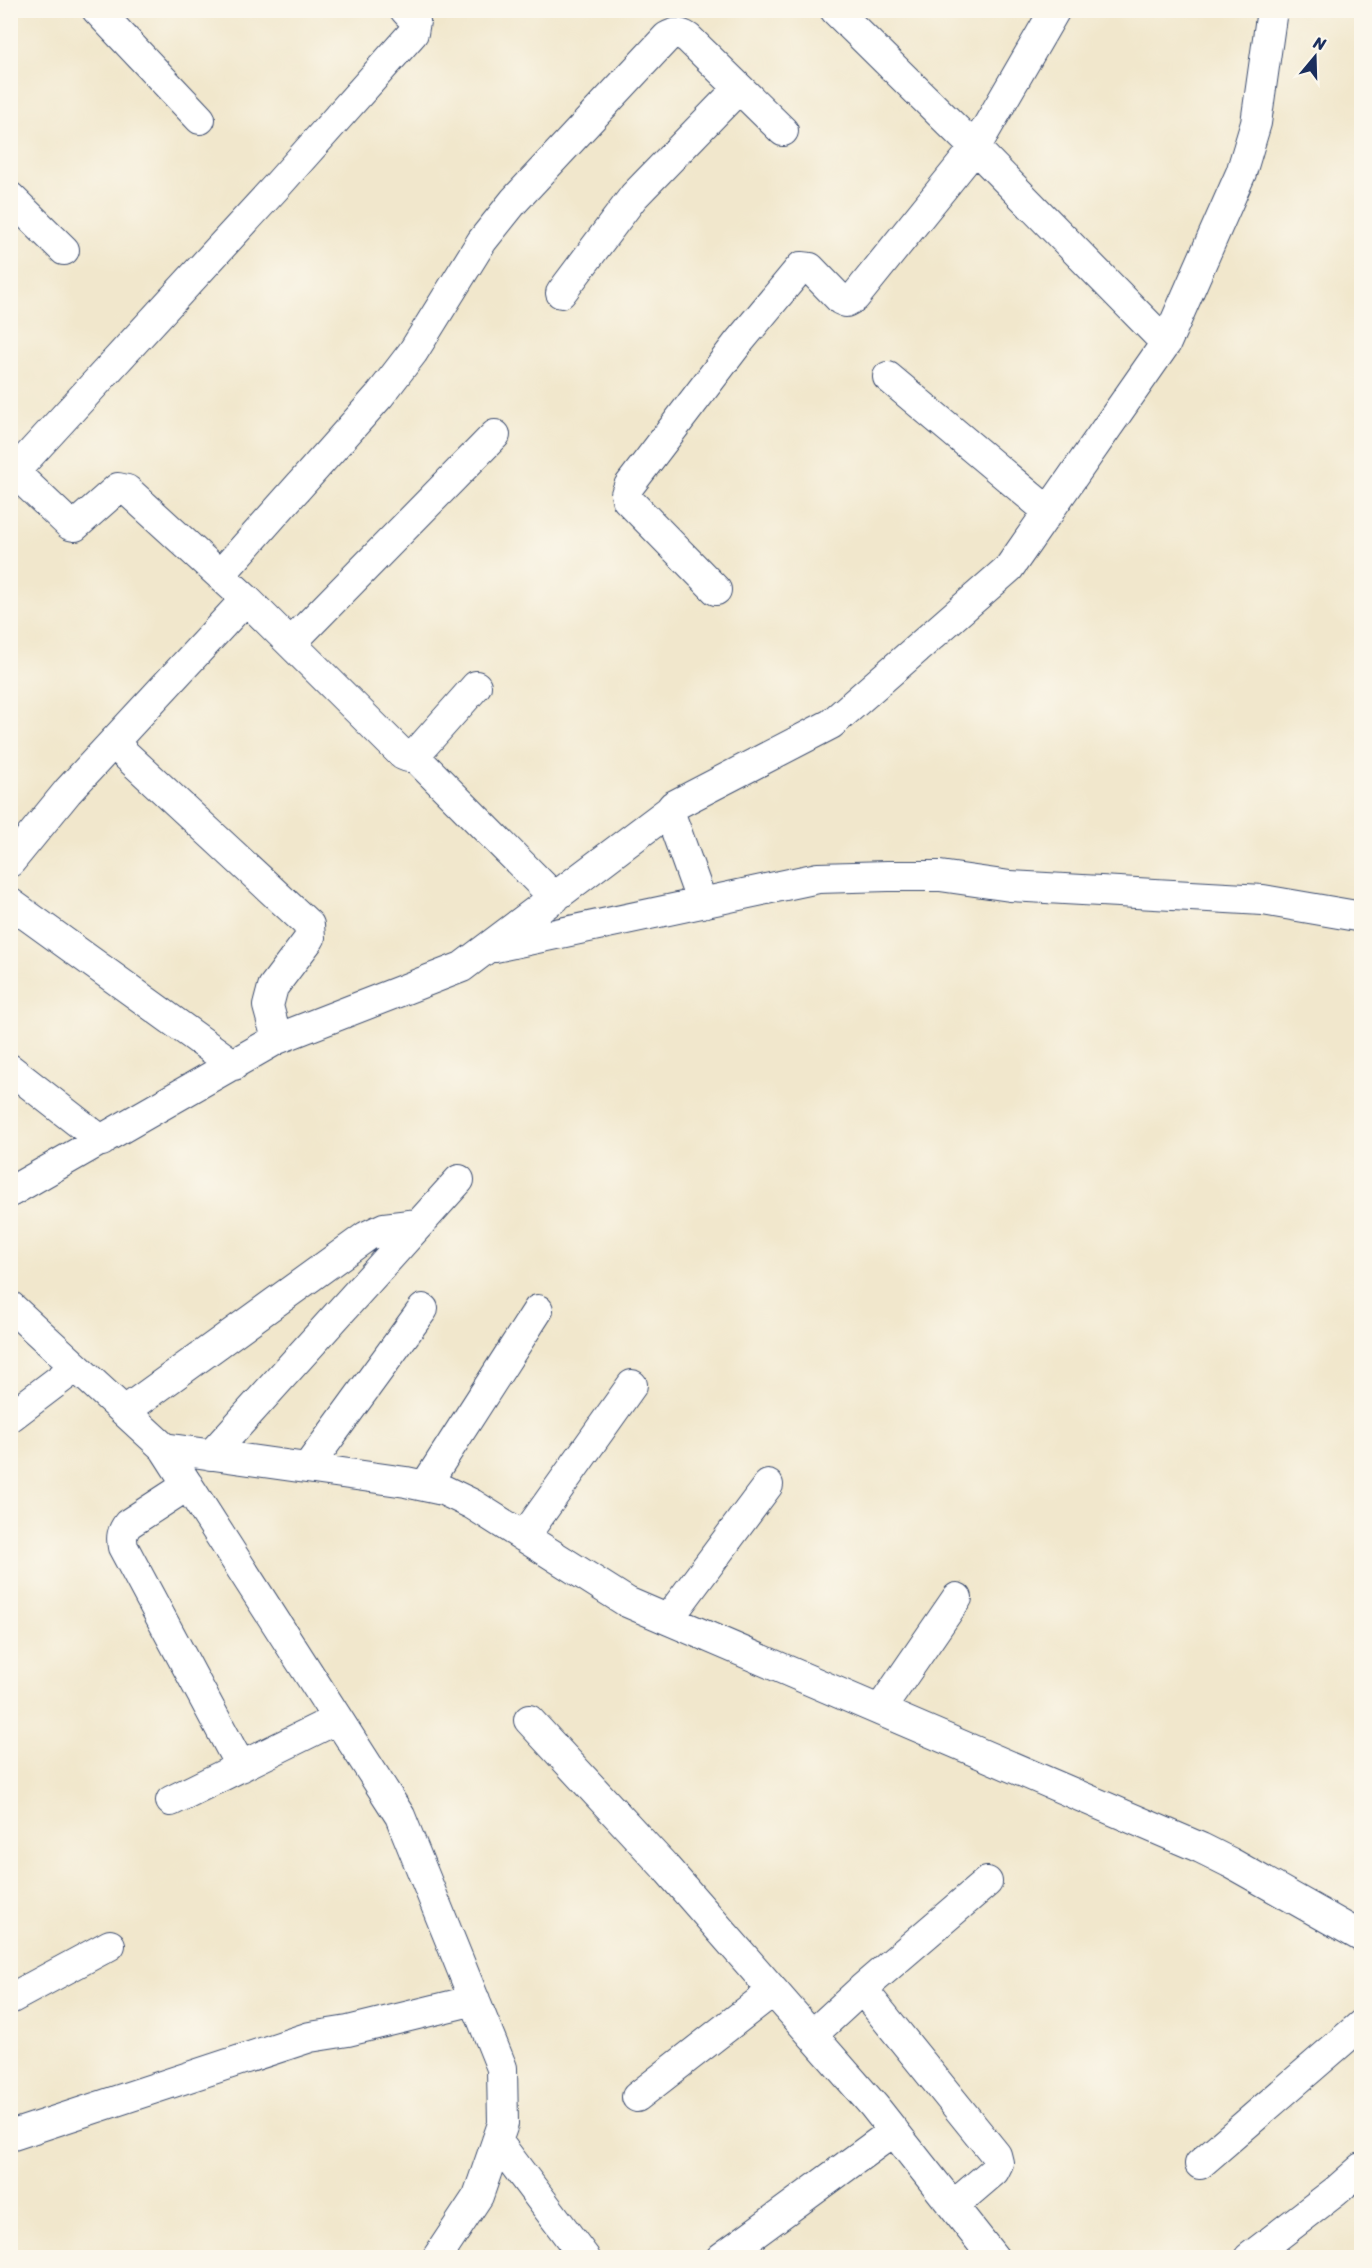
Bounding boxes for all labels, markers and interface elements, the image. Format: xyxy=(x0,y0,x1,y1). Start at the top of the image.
north arrow xyxy=(1285,27,1345,87)
text: N xyxy=(1309,27,1331,59)

